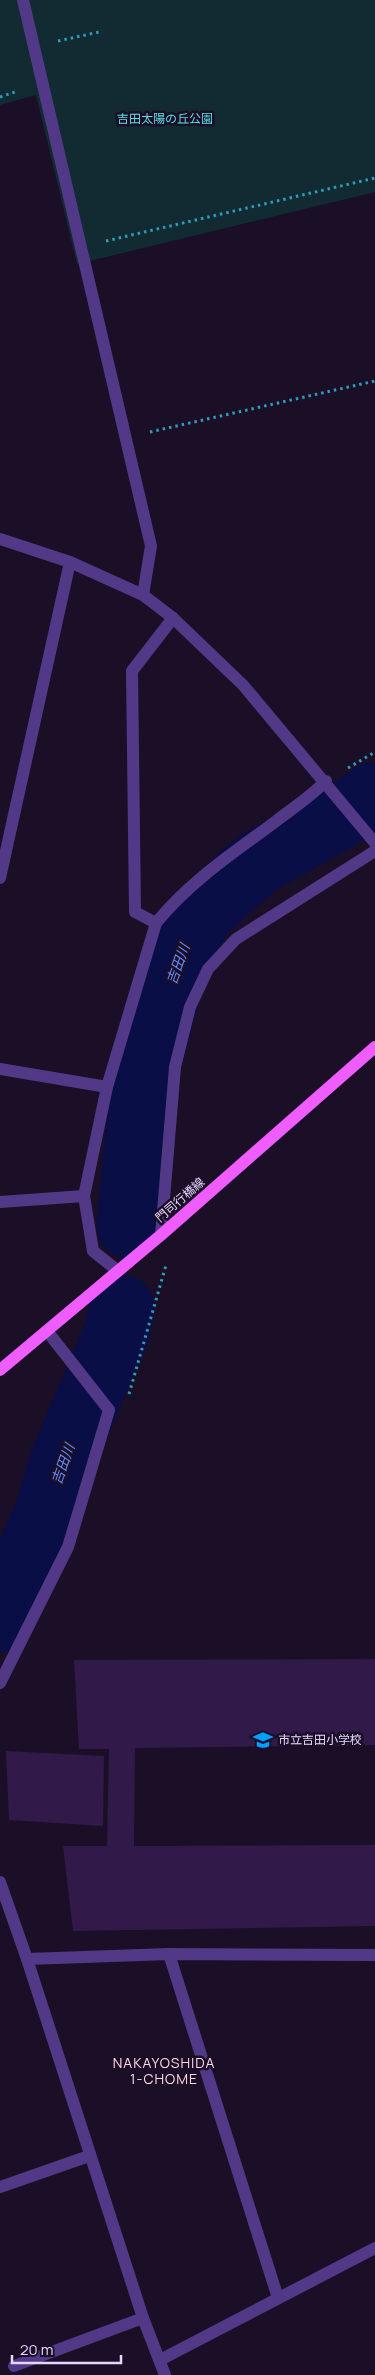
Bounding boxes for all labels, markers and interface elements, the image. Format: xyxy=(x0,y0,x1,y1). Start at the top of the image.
park label: 吉田太陽の丘公園 xyxy=(117,110,213,127)
water label: 吉田川 xyxy=(161,939,194,987)
street label: 門司行橋線 xyxy=(151,1174,208,1226)
water label: 吉田川 xyxy=(46,1439,79,1487)
school or university icon: 市立吉田小学校 xyxy=(252,1729,274,1751)
place label: 市立吉田小学校 xyxy=(278,1731,362,1748)
district label: NAKAYOSHIDA 1-CHOME xyxy=(113,2053,215,2088)
scale bar xyxy=(12,2332,121,2364)
text: 20 m xyxy=(20,2339,53,2360)

